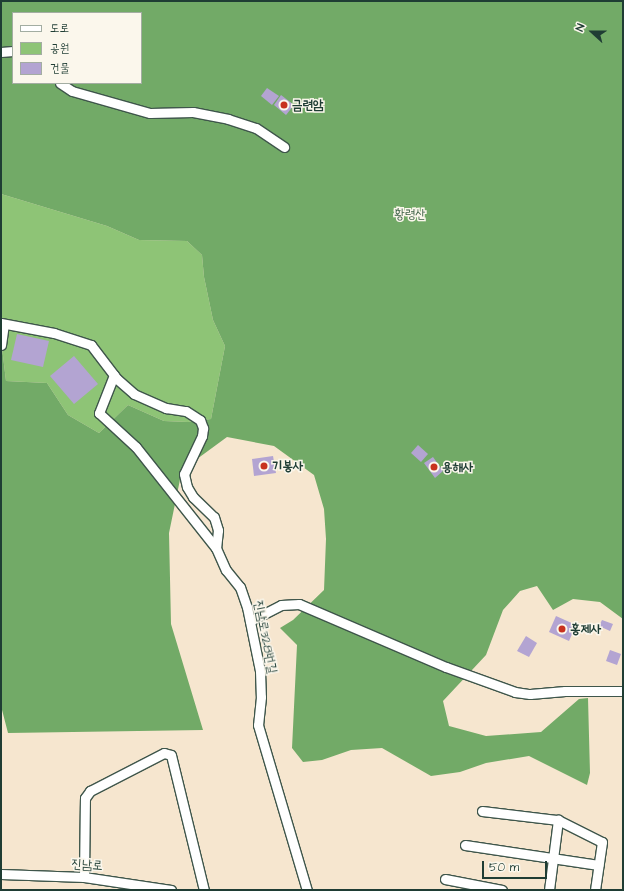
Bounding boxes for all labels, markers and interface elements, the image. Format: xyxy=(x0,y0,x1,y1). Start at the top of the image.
legend xyxy=(12,12,142,84)
north arrow xyxy=(572,12,612,52)
text: 도로 xyxy=(50,20,69,37)
text: N xyxy=(572,22,589,33)
text: 공원 xyxy=(50,40,69,57)
text: 건물 xyxy=(50,60,69,77)
place label: 금련암 xyxy=(292,97,323,113)
marker: 금련암 xyxy=(279,100,289,110)
park label: 황령산 xyxy=(394,206,426,222)
place label: 기봉사 xyxy=(272,458,303,474)
place label: 용해사 xyxy=(442,459,473,475)
marker: 기봉사 xyxy=(259,461,269,471)
marker: 용해사 xyxy=(429,462,439,472)
street label: 진남로328번길 xyxy=(250,599,280,675)
place label: 홍제사 xyxy=(570,621,601,637)
marker: 홍제사 xyxy=(557,624,567,634)
scale bar xyxy=(484,853,549,879)
street label: 진남로 xyxy=(71,856,103,874)
text: 50 m xyxy=(489,859,519,876)

